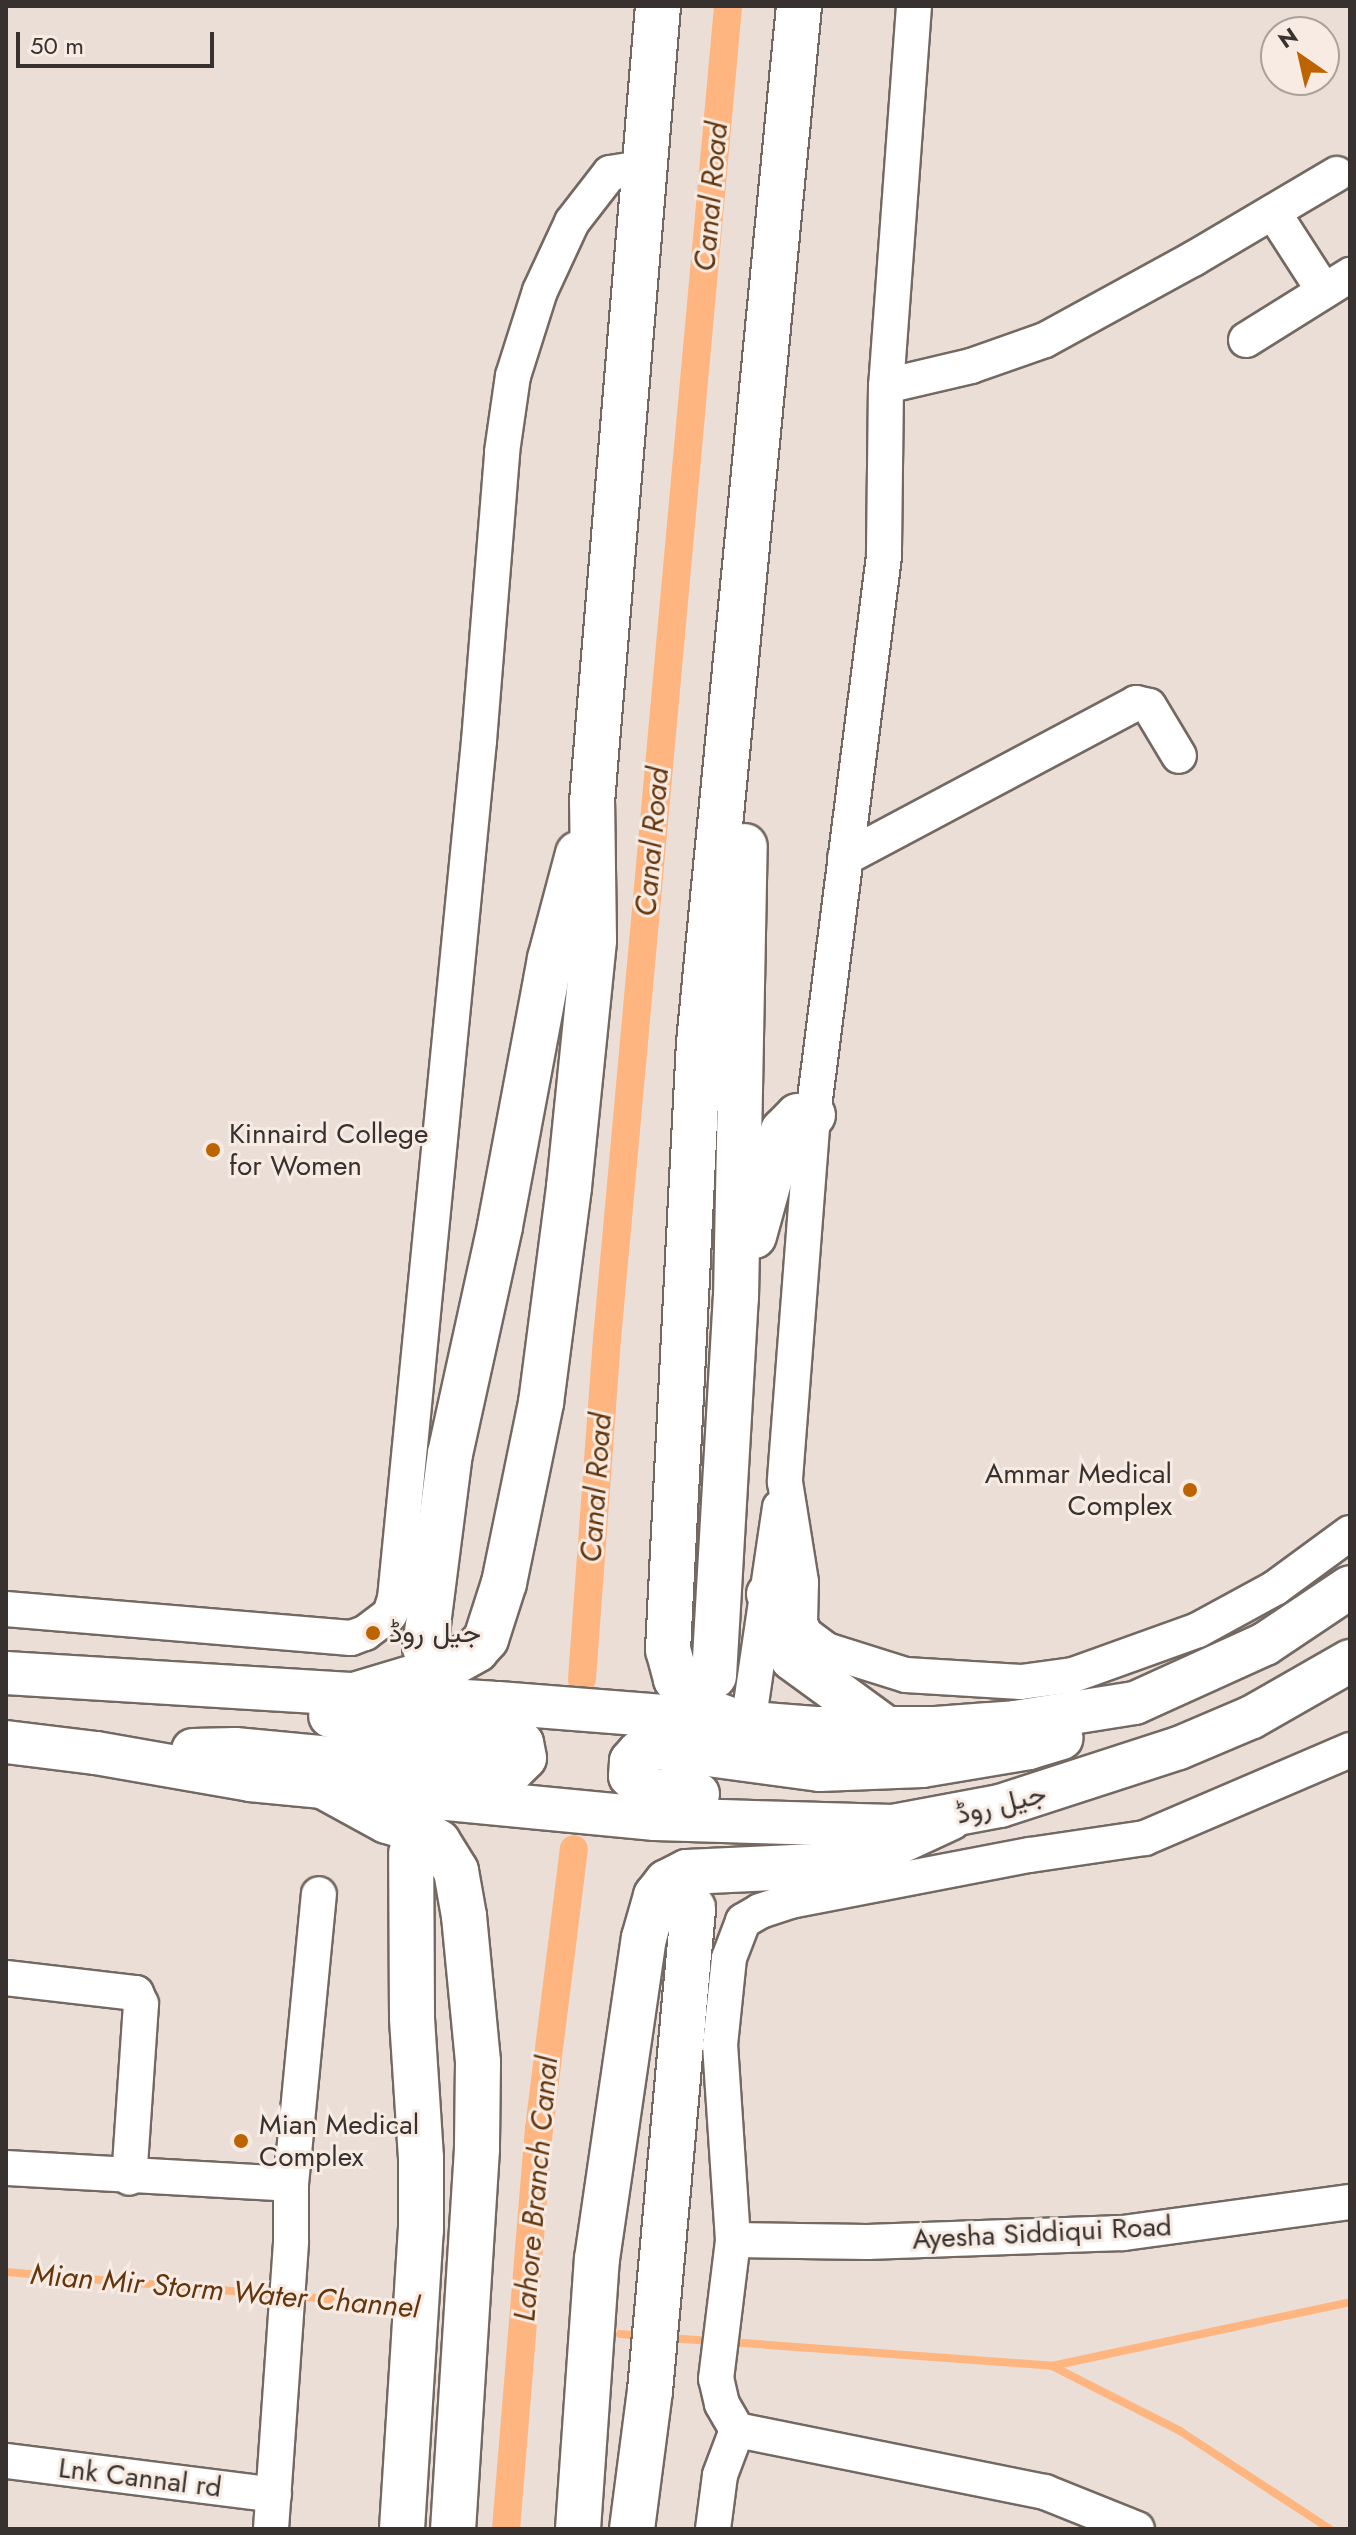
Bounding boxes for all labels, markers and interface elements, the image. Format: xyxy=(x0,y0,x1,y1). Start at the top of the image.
scale bar xyxy=(20,16,218,66)
north arrow xyxy=(1260,16,1340,96)
text: N xyxy=(1272,20,1304,56)
text: 50 m xyxy=(30,28,84,63)
water label: Canal Road xyxy=(687,121,735,273)
water label: Canal Road xyxy=(628,766,676,918)
place label: Kinnaird College for Women xyxy=(229,1117,428,1183)
marker: Kinnaird College for Women xyxy=(204,1141,222,1159)
water label: Canal Road xyxy=(573,1412,619,1564)
place label: Ammar Medical Complex xyxy=(985,1457,1172,1523)
marker: Ammar Medical Complex xyxy=(1179,1479,1201,1501)
place label: جیل روڈ xyxy=(389,1616,481,1650)
marker: جیل روڈ xyxy=(364,1624,382,1642)
street label: جیل روڈ xyxy=(952,1777,1050,1831)
water label: Lahore Branch Canal xyxy=(506,2055,566,2323)
place label: Mian Medical Complex xyxy=(259,2108,419,2174)
marker: Mian Medical Complex xyxy=(230,2130,252,2152)
street label: Ayesha Siddiqui Road xyxy=(911,2209,1173,2257)
water label: Mian Mir Storm Water Channel xyxy=(29,2256,421,2326)
street label: Lnk Cannal rd xyxy=(57,2451,223,2505)

